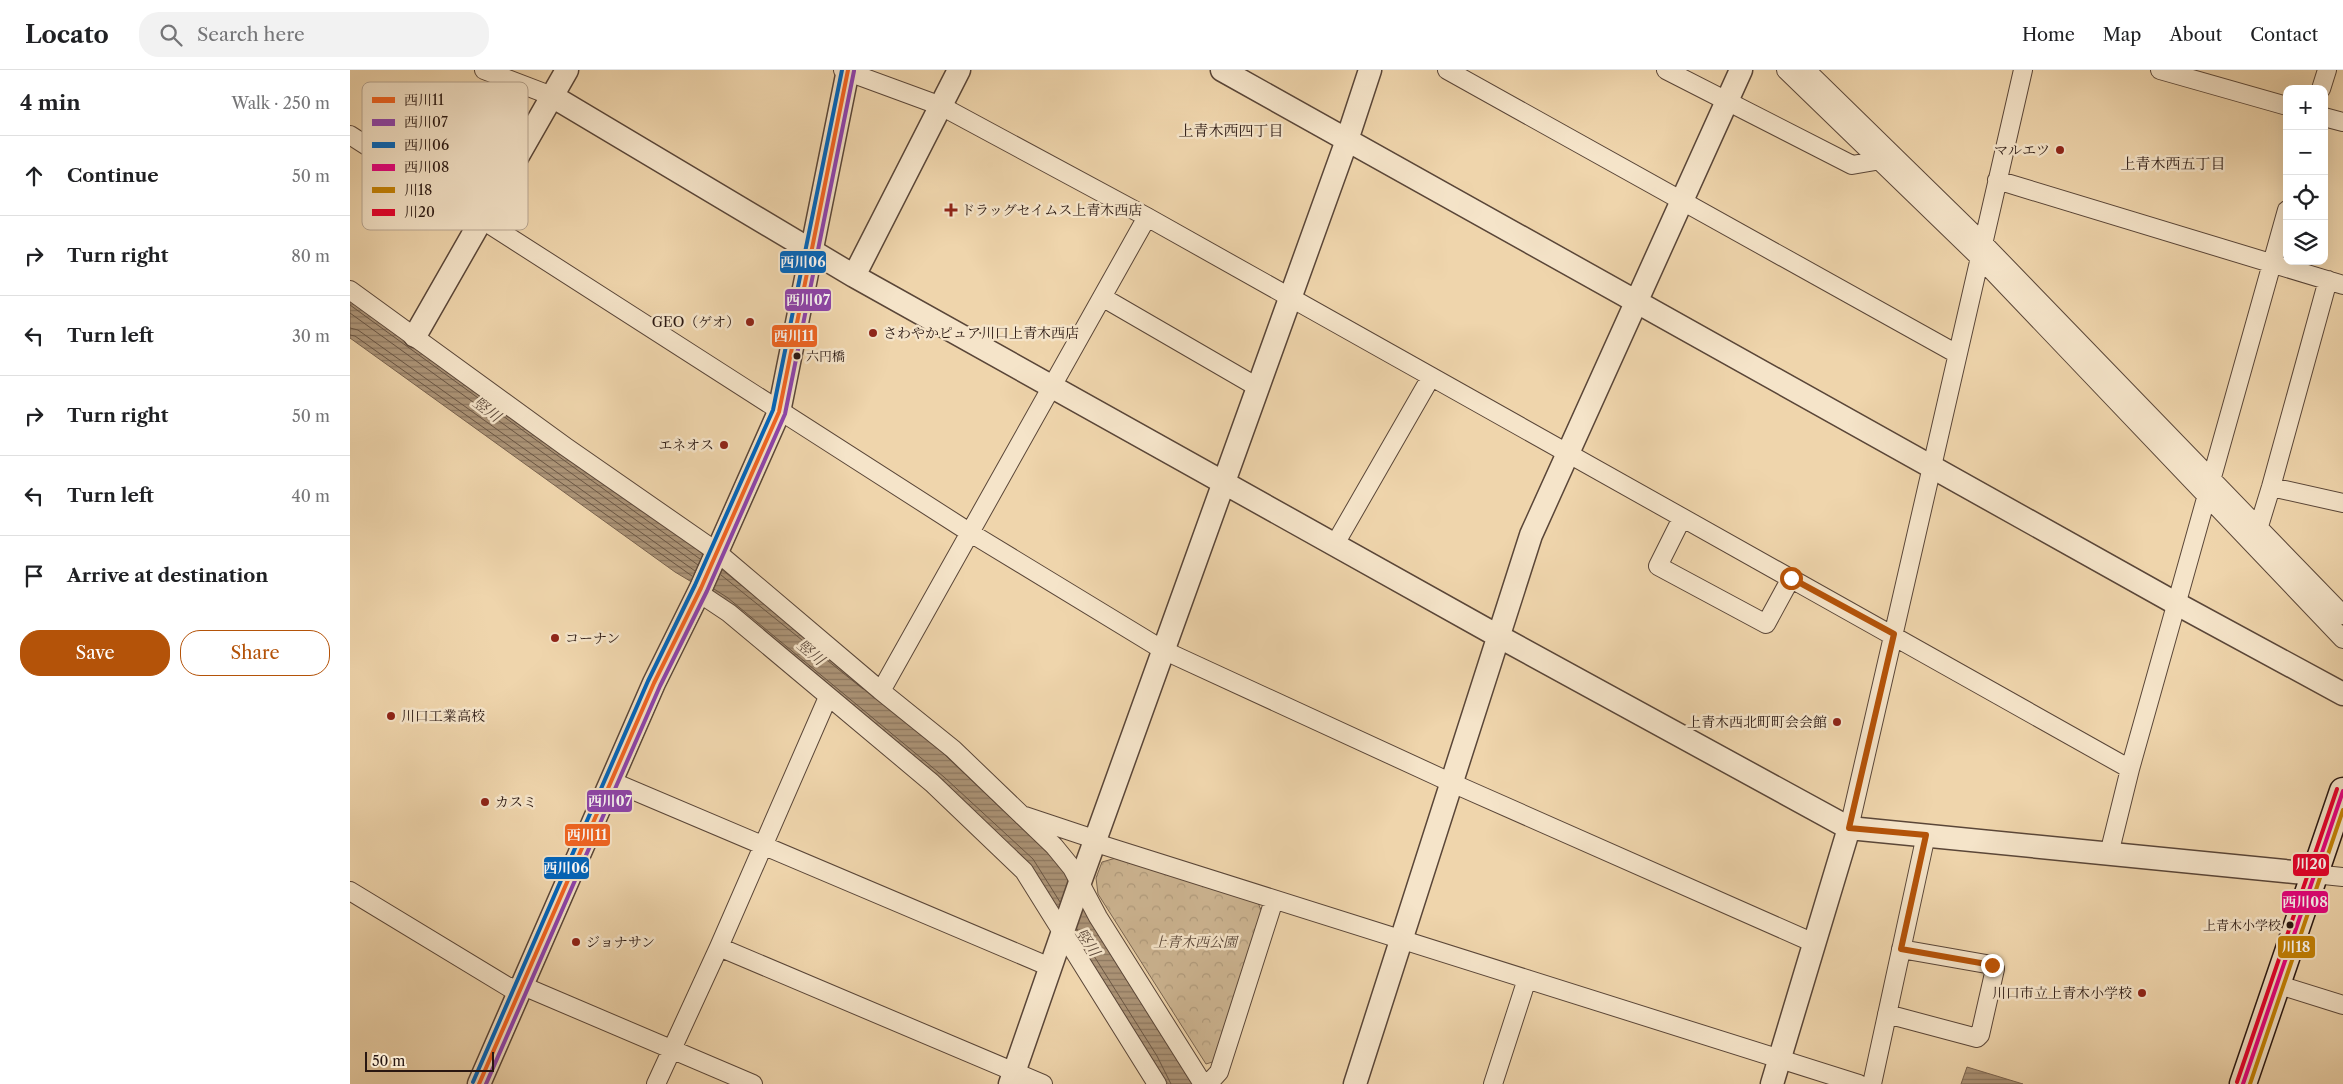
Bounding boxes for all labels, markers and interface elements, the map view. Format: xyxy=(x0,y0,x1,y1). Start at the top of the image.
search box xyxy=(139,12,489,57)
text: Locato xyxy=(25,20,109,49)
icon: search xyxy=(157,21,185,49)
text: Search here xyxy=(197,23,305,46)
text: Home xyxy=(2022,24,2075,46)
text: Map xyxy=(2103,24,2141,46)
text: About xyxy=(2169,24,2222,46)
text: Contact xyxy=(2250,24,2318,46)
legend xyxy=(362,82,528,230)
map controls xyxy=(2283,85,2328,265)
button: + xyxy=(2283,85,2328,130)
text: 4 min xyxy=(20,90,81,115)
text: 西川11 xyxy=(404,91,444,109)
text: Walk · 250 m xyxy=(232,93,330,113)
text: 西川07 xyxy=(404,113,448,131)
district label: 上青木西四丁目 xyxy=(1178,121,1284,140)
button: − xyxy=(2283,130,2328,175)
text: 西川06 xyxy=(404,136,449,154)
place label: マルエツ xyxy=(1994,141,2050,159)
marker: マルエツ xyxy=(2054,144,2066,156)
district label: 上青木西五丁目 xyxy=(2120,154,2226,173)
text: 西川08 xyxy=(404,158,449,176)
icon: ahead xyxy=(20,162,48,190)
text: Continue xyxy=(67,164,159,187)
text: 50 m xyxy=(292,166,330,186)
button: locate xyxy=(2283,175,2328,220)
text: 川18 xyxy=(404,181,432,199)
place label: ドラッグセイムス上青木西店 xyxy=(961,201,1142,219)
text: 川20 xyxy=(404,203,435,221)
marker: ドラッグセイムス上青木西店 xyxy=(945,204,957,216)
button: layers xyxy=(2283,220,2328,265)
icon: right xyxy=(20,242,48,270)
text: Turn right xyxy=(67,244,168,267)
text: 80 m xyxy=(291,246,330,266)
line badge: 西川06 xyxy=(779,250,827,274)
text: 西川06 xyxy=(780,253,826,271)
line badge: 西川07 xyxy=(784,288,832,312)
text: 西川07 xyxy=(786,291,831,309)
place label: GEO（ゲオ） xyxy=(652,313,740,331)
marker: GEO（ゲオ） xyxy=(744,316,756,328)
icon: left xyxy=(20,322,48,350)
text: Turn left xyxy=(67,324,154,347)
line badge: 西川11 xyxy=(771,324,818,348)
place label: さわやかピュア川口上青木西店 xyxy=(883,324,1079,342)
text: 30 m xyxy=(292,326,330,346)
text: 西川11 xyxy=(774,327,815,345)
marker: さわやかピュア川口上青木西店 xyxy=(867,327,879,339)
place label: 六円橋 xyxy=(806,348,845,364)
marker: 六円橋 xyxy=(792,351,802,361)
water label: 竪川 xyxy=(469,392,506,427)
icon: right xyxy=(20,402,48,430)
text: Turn right xyxy=(67,404,168,427)
text: 50 m xyxy=(292,406,330,426)
place label: エネオス xyxy=(658,436,714,454)
marker: エネオス xyxy=(718,439,730,451)
icon: left xyxy=(20,482,48,510)
text: Turn left xyxy=(67,484,154,507)
text: 40 m xyxy=(291,486,330,506)
icon: arrive xyxy=(20,562,48,590)
text: Arrive at destination xyxy=(67,564,268,587)
route start xyxy=(1780,567,1803,590)
place label: コーナン xyxy=(565,629,620,647)
button: Save xyxy=(20,630,170,676)
button: Share xyxy=(180,630,330,676)
marker: コーナン xyxy=(549,632,561,644)
water label: 竪川 xyxy=(793,635,830,670)
place label: 川口工業高校 xyxy=(401,707,485,725)
marker: 川口工業高校 xyxy=(385,710,397,722)
place label: 上青木西北町町会会館 xyxy=(1687,713,1827,731)
marker: 上青木西北町町会会館 xyxy=(1831,716,1843,728)
line badge: 西川07 xyxy=(586,789,633,813)
text: 西川07 xyxy=(588,792,633,810)
place label: カスミ xyxy=(495,793,537,811)
marker: カスミ xyxy=(479,796,491,808)
line badge: 西川11 xyxy=(564,823,611,847)
text: 西川11 xyxy=(567,826,608,844)
line badge: 川20 xyxy=(2292,853,2330,877)
text: 川20 xyxy=(2295,855,2327,873)
line badge: 西川06 xyxy=(543,856,590,880)
text: 西川06 xyxy=(543,859,589,877)
line badge: 西川08 xyxy=(2281,890,2329,914)
text: 西川08 xyxy=(2282,893,2328,911)
place label: 上青木小学校 xyxy=(2203,917,2281,933)
marker: 上青木小学校 xyxy=(2285,920,2295,930)
water label: 竪川 xyxy=(1072,924,1105,961)
place label: ジョナサン xyxy=(586,933,655,951)
park label: 上青木西公園 xyxy=(1153,933,1239,951)
line badge: 川18 xyxy=(2277,935,2316,959)
marker: ジョナサン xyxy=(570,936,582,948)
text: 川18 xyxy=(2282,938,2310,956)
route end xyxy=(1981,954,2004,977)
place label: 川口市立上青木小学校 xyxy=(1992,984,2132,1002)
marker: 川口市立上青木小学校 xyxy=(2136,987,2148,999)
scale bar xyxy=(365,1049,494,1072)
text: 50 m xyxy=(372,1052,405,1070)

